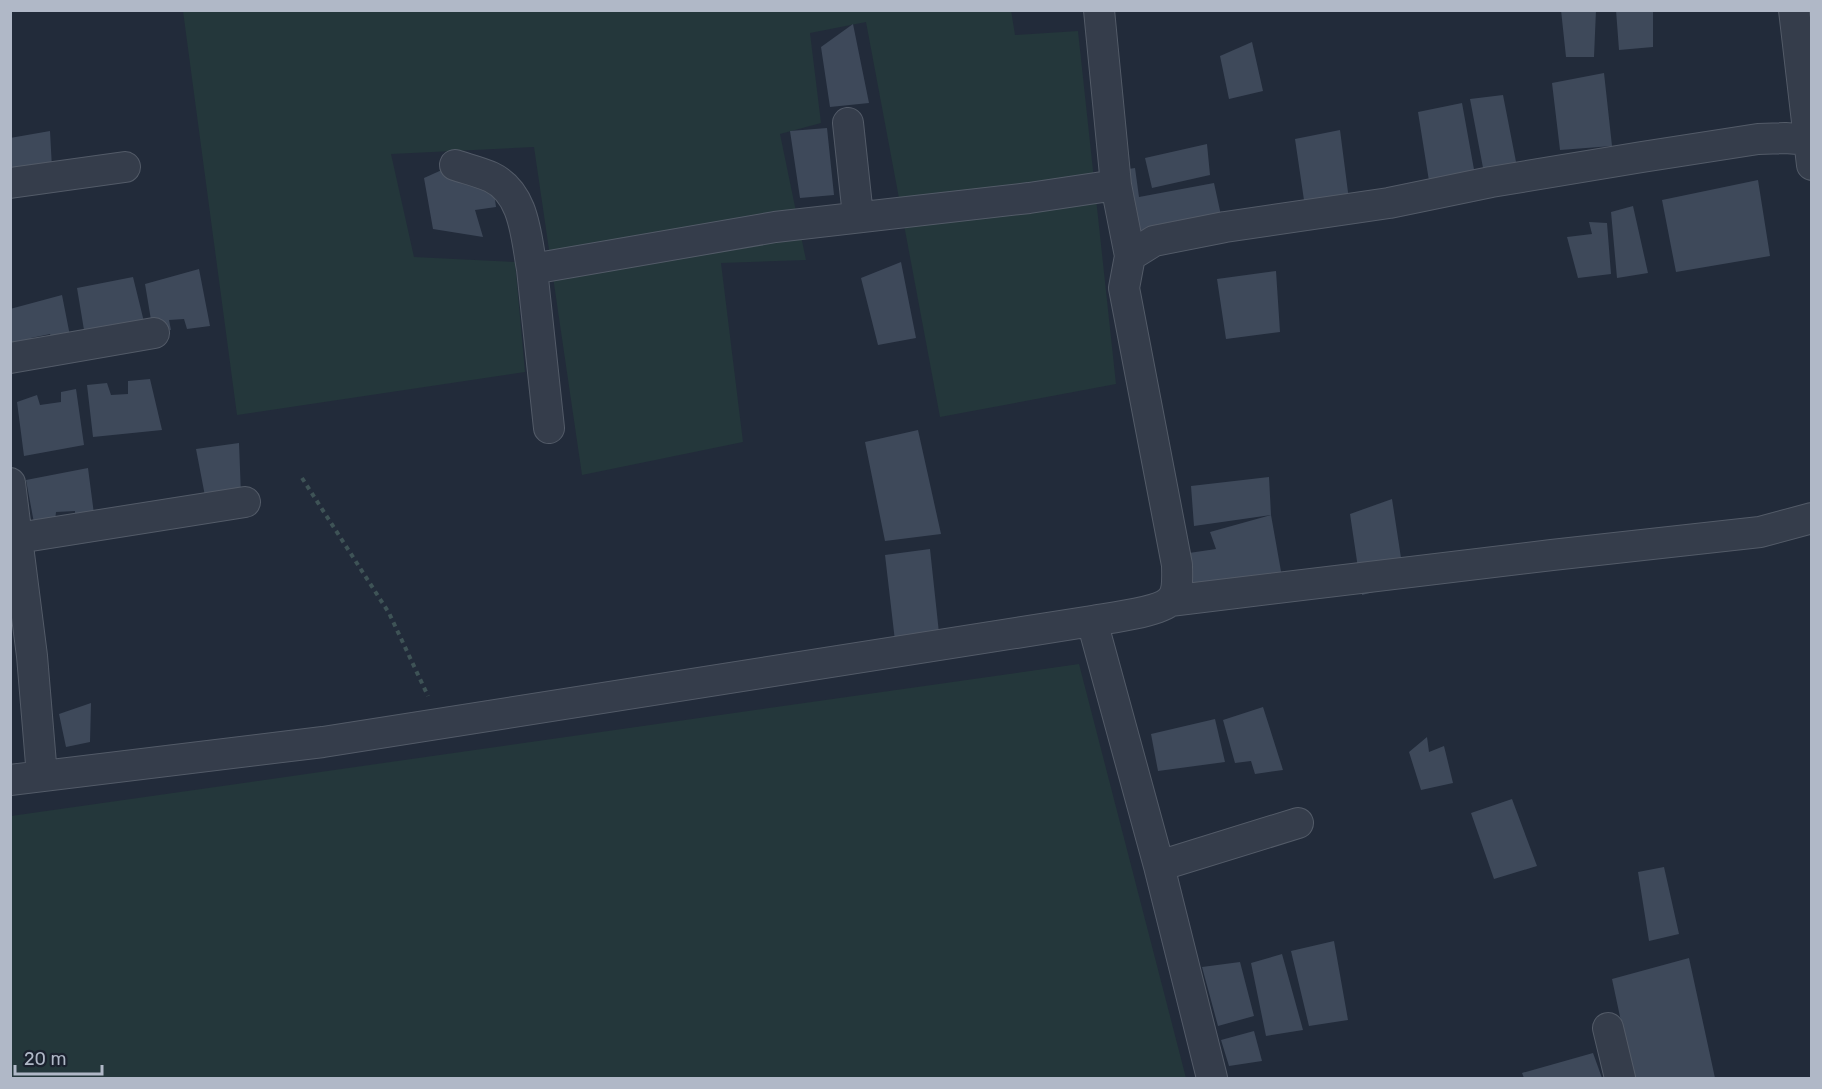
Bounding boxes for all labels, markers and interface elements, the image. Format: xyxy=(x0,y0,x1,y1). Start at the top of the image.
scale bar xyxy=(15,1038,102,1076)
text: 20 m xyxy=(24,1048,66,1070)

